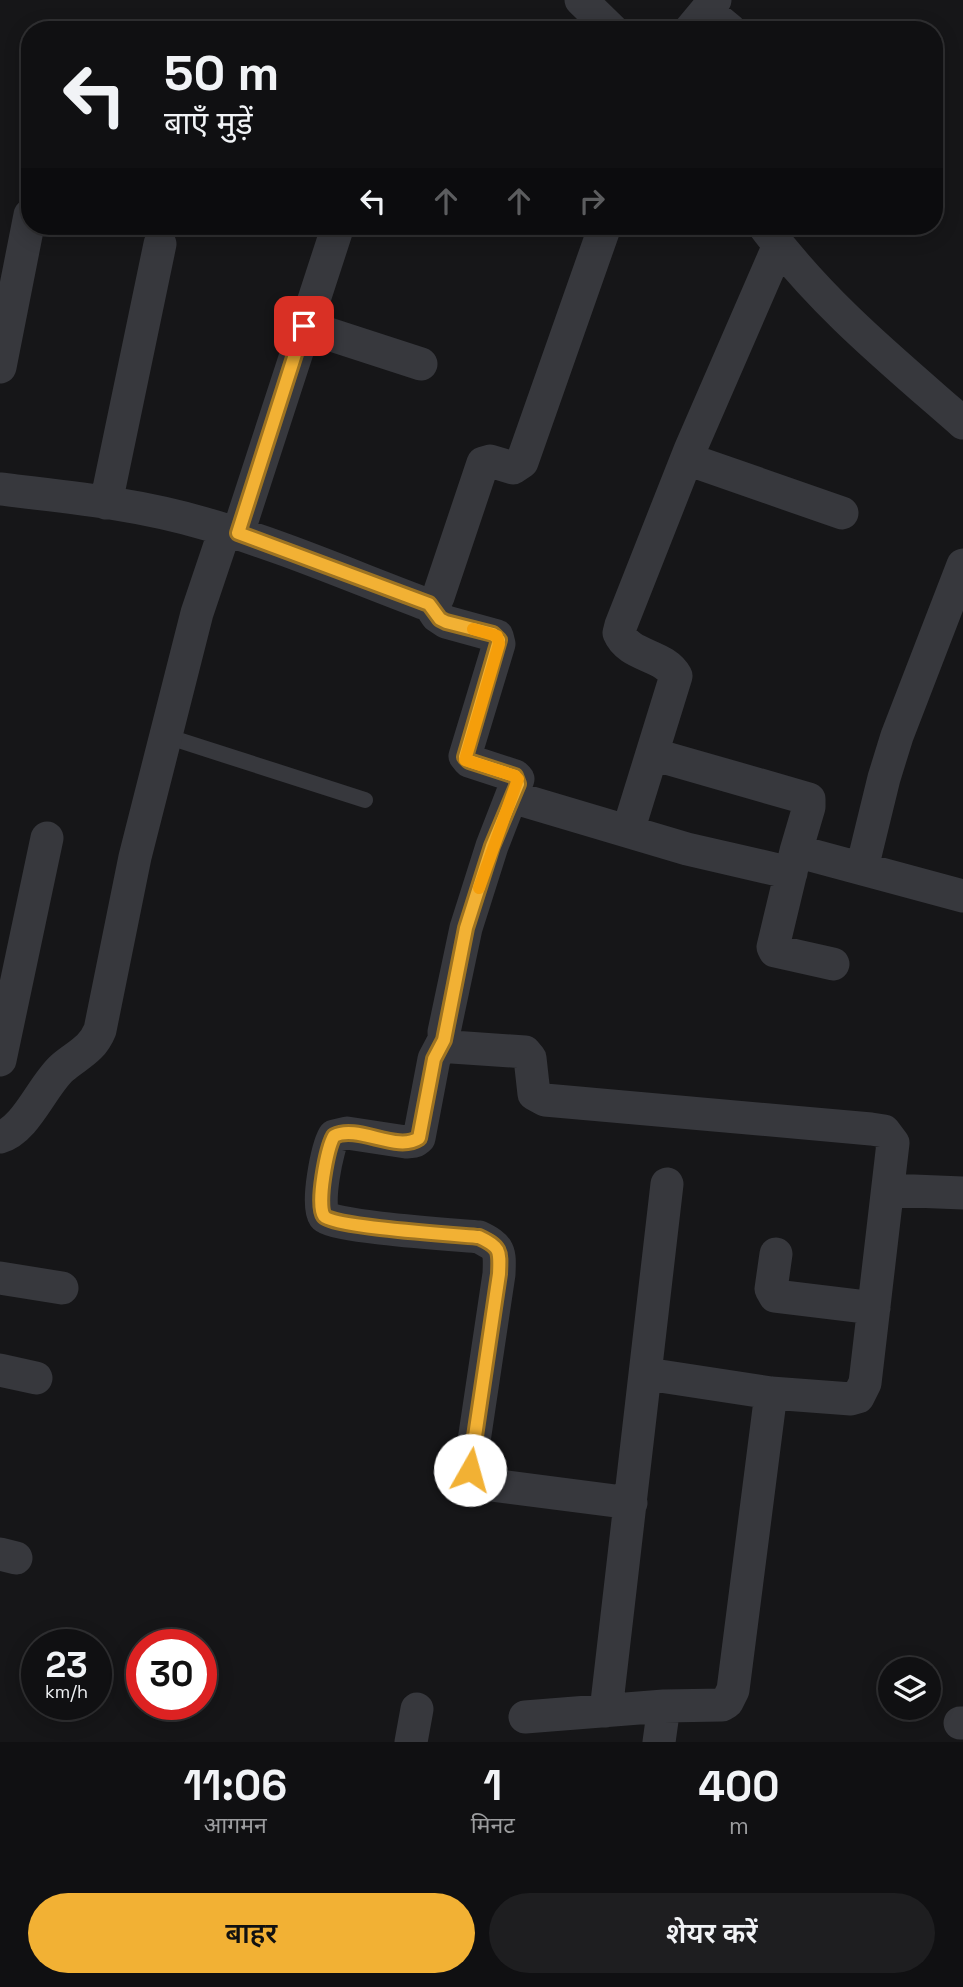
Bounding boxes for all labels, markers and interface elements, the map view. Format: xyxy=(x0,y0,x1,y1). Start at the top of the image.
text: 50 m xyxy=(164,42,279,104)
icon: left xyxy=(49,49,140,140)
text: बाएँ मुड़ें xyxy=(164,103,253,143)
icon: left xyxy=(354,182,392,220)
icon: ahead xyxy=(427,182,465,220)
icon: ahead xyxy=(500,182,538,220)
icon: right xyxy=(573,182,611,220)
pin xyxy=(274,296,334,356)
icon: arrive xyxy=(285,307,323,345)
position arrow xyxy=(433,1433,507,1507)
speed limit sign: 30 xyxy=(126,1629,217,1720)
text: 23 xyxy=(45,1643,88,1687)
map controls xyxy=(878,1657,941,1720)
button: layers xyxy=(878,1657,941,1720)
text: km/h xyxy=(45,1680,88,1703)
text: 11:06 xyxy=(184,1759,287,1812)
text: 1 xyxy=(483,1759,502,1812)
text: 400 xyxy=(698,1760,779,1813)
text: आगमन xyxy=(204,1810,267,1840)
text: मिनट xyxy=(471,1810,515,1840)
text: m xyxy=(729,1811,749,1841)
button: बाहर xyxy=(28,1893,475,1973)
button: शेयर करें xyxy=(489,1893,935,1973)

